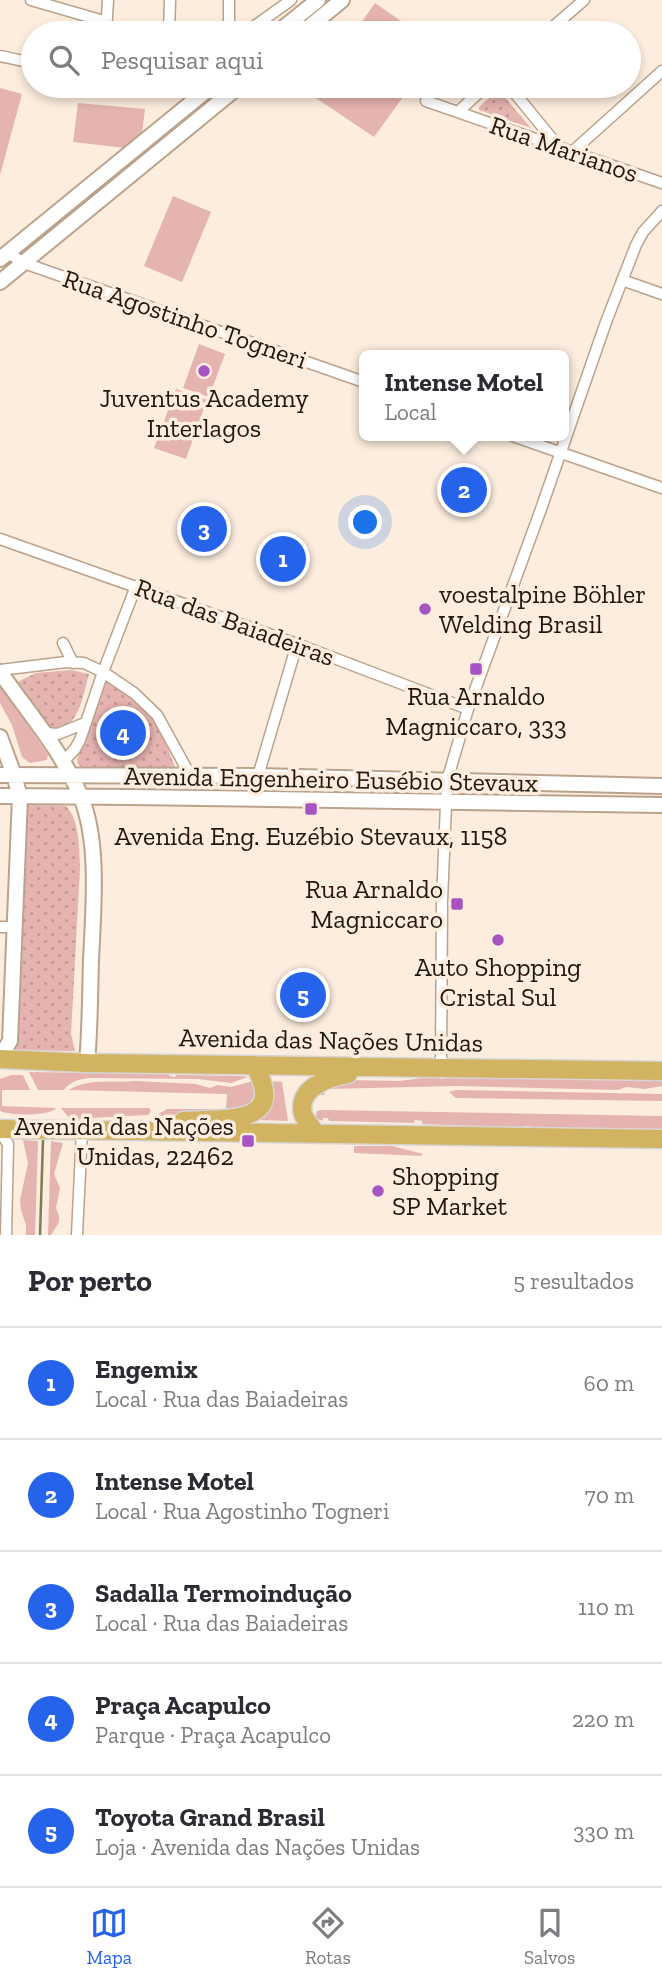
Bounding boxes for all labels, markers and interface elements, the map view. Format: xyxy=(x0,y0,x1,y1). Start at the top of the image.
search box xyxy=(21,21,641,98)
icon: search xyxy=(45,41,83,79)
text: Pesquisar aqui xyxy=(101,44,263,76)
street label: Rua Marianos xyxy=(486,109,642,189)
street label: Rua Agostinho Togneri xyxy=(59,262,311,376)
popup xyxy=(359,350,569,441)
marker: Juventus Academy Interlagos xyxy=(196,363,212,379)
text: Intense Motel xyxy=(385,366,543,398)
place label: Juventus Academy Interlagos xyxy=(100,382,309,444)
text: Local xyxy=(385,398,437,426)
pin: 2 xyxy=(441,464,487,516)
pin: 3 xyxy=(181,503,227,555)
your location xyxy=(348,505,382,539)
pin: 1 xyxy=(260,533,306,585)
street label: Rua das Baiadeiras xyxy=(131,571,339,673)
place label: voestalpine Böhler Welding Brasil xyxy=(439,578,646,640)
marker: voestalpine Böhler Welding Brasil xyxy=(417,601,433,617)
marker: Rua Arnaldo Magniccaro, 333 xyxy=(468,661,484,677)
place label: Rua Arnaldo Magniccaro, 333 xyxy=(385,680,567,742)
pin: 4 xyxy=(100,707,146,759)
street label: Avenida Engenheiro Eusébio Stevaux xyxy=(124,759,538,799)
marker: Avenida Eng. Euzébio Stevaux, 1158 xyxy=(303,801,319,817)
place label: Avenida Eng. Euzébio Stevaux, 1158 xyxy=(115,820,508,852)
place label: Rua Arnaldo Magniccaro xyxy=(305,873,443,935)
marker: Rua Arnaldo Magniccaro xyxy=(449,896,465,912)
marker: Auto Shopping Cristal Sul xyxy=(490,932,506,948)
place label: Auto Shopping Cristal Sul xyxy=(415,951,581,1013)
pin: 5 xyxy=(280,969,326,1021)
street label: Avenida das Nações Unidas xyxy=(179,1021,483,1059)
place label: Avenida das Nações Unidas, 22462 xyxy=(14,1110,234,1172)
marker: Avenida das Nações Unidas, 22462 xyxy=(240,1133,256,1149)
place label: Shopping SP Market xyxy=(392,1160,507,1222)
marker: Shopping SP Market xyxy=(370,1183,386,1199)
text: Por perto xyxy=(28,1263,152,1299)
text: 5 resultados xyxy=(513,1267,634,1295)
text: Engemix xyxy=(95,1353,198,1385)
text: 1 xyxy=(46,1369,56,1397)
text: 60 m xyxy=(583,1369,634,1397)
text: Local · Rua das Baiadeiras xyxy=(95,1385,348,1413)
text: Intense Motel xyxy=(95,1465,254,1497)
text: 2 xyxy=(45,1481,57,1509)
text: 70 m xyxy=(585,1481,634,1509)
text: Local · Rua Agostinho Togneri xyxy=(95,1497,389,1525)
text: Sadalla Termoindução xyxy=(95,1577,352,1609)
text: 3 xyxy=(45,1593,57,1621)
text: 110 m xyxy=(578,1593,634,1621)
text: Local · Rua das Baiadeiras xyxy=(95,1609,348,1637)
text: Praça Acapulco xyxy=(95,1689,271,1721)
text: 4 xyxy=(44,1705,58,1733)
text: 220 m xyxy=(572,1705,634,1733)
text: Parque · Praça Acapulco xyxy=(95,1721,331,1749)
text: Toyota Grand Brasil xyxy=(95,1801,325,1833)
text: 5 xyxy=(45,1817,57,1845)
text: 330 m xyxy=(573,1817,634,1845)
text: Loja · Avenida das Nações Unidas xyxy=(95,1833,420,1861)
tab: Mapa xyxy=(87,1904,132,1969)
tab: Rotas xyxy=(305,1904,351,1969)
tab: Salvos xyxy=(524,1904,575,1969)

